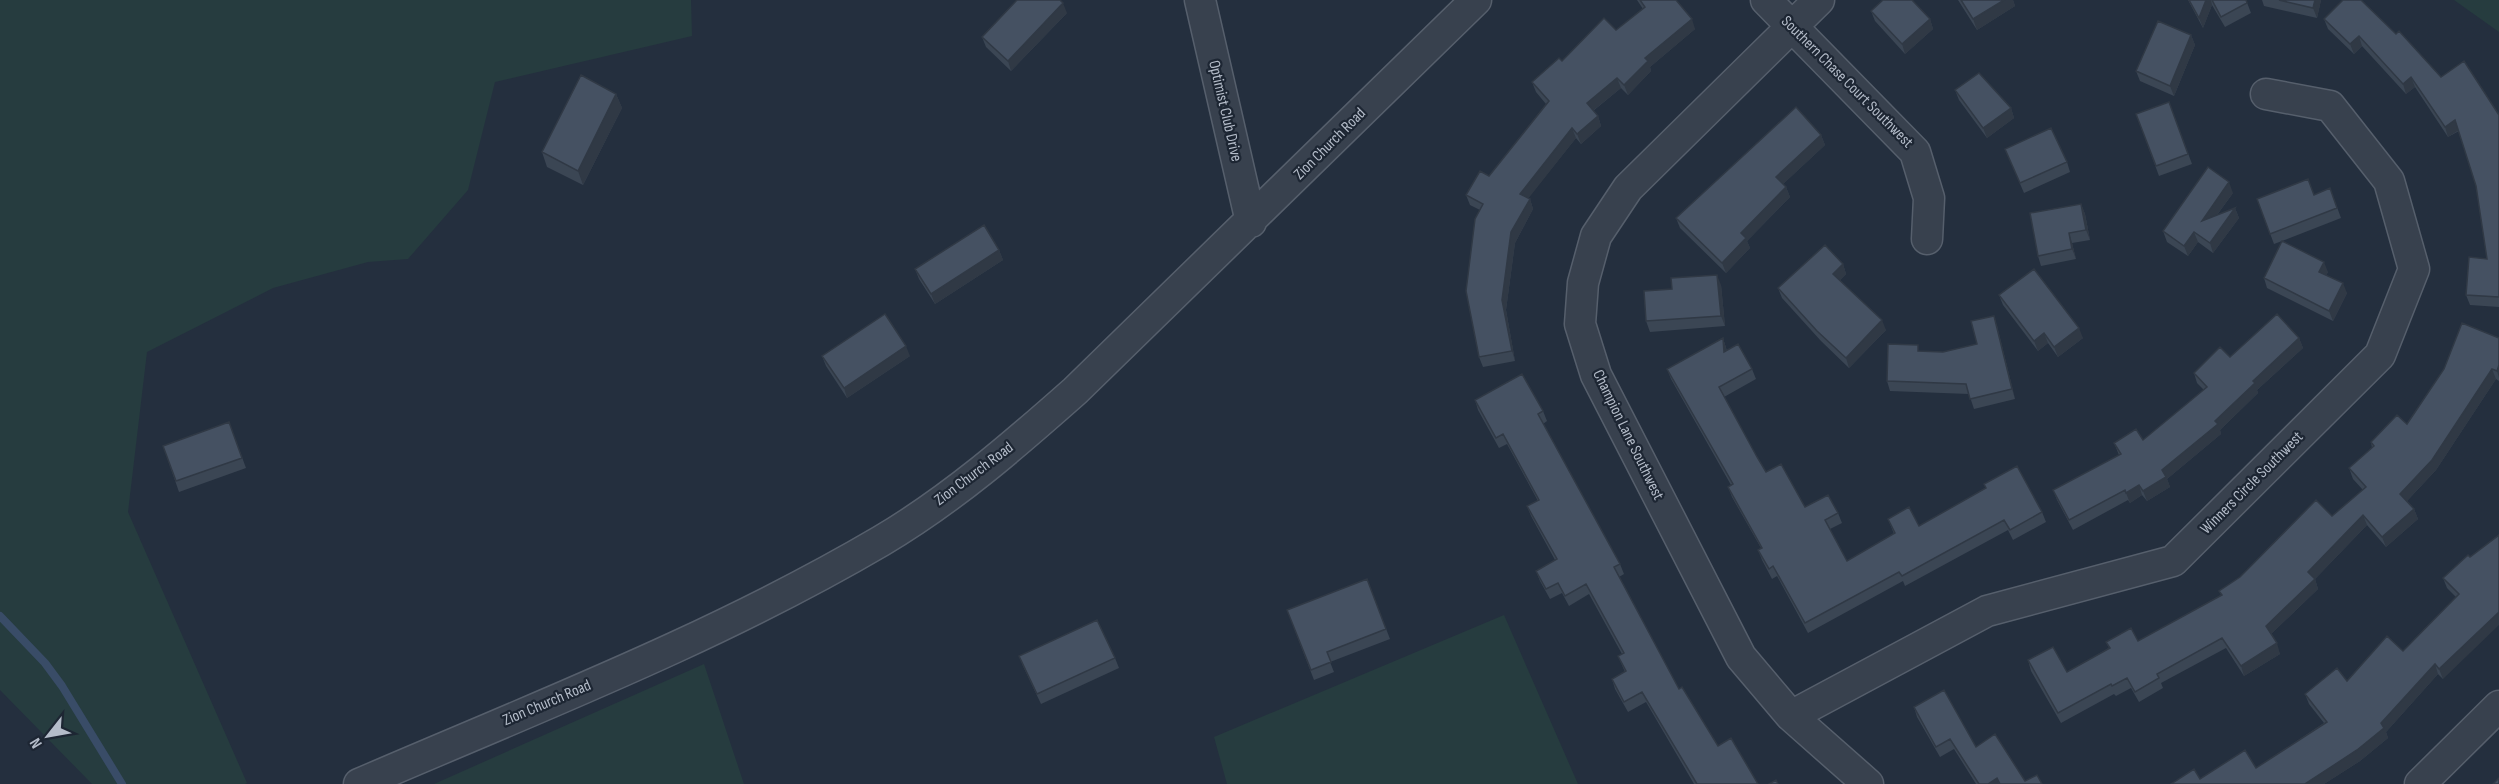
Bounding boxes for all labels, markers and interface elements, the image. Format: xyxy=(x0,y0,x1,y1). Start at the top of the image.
street label: Southern Chase Court Southwest xyxy=(1777,12,1917,152)
street label: Optimist Club Drive xyxy=(1204,59,1246,163)
street label: Zion Church Road xyxy=(1290,104,1370,184)
street label: Champion Lane Southwest xyxy=(1588,367,1668,503)
street label: Winners Circle Southwest xyxy=(2197,428,2307,538)
street label: Zion Church Road xyxy=(931,438,1017,510)
street label: Zion Church Road xyxy=(500,676,594,730)
north arrow xyxy=(18,706,78,766)
text: N xyxy=(26,734,47,752)

